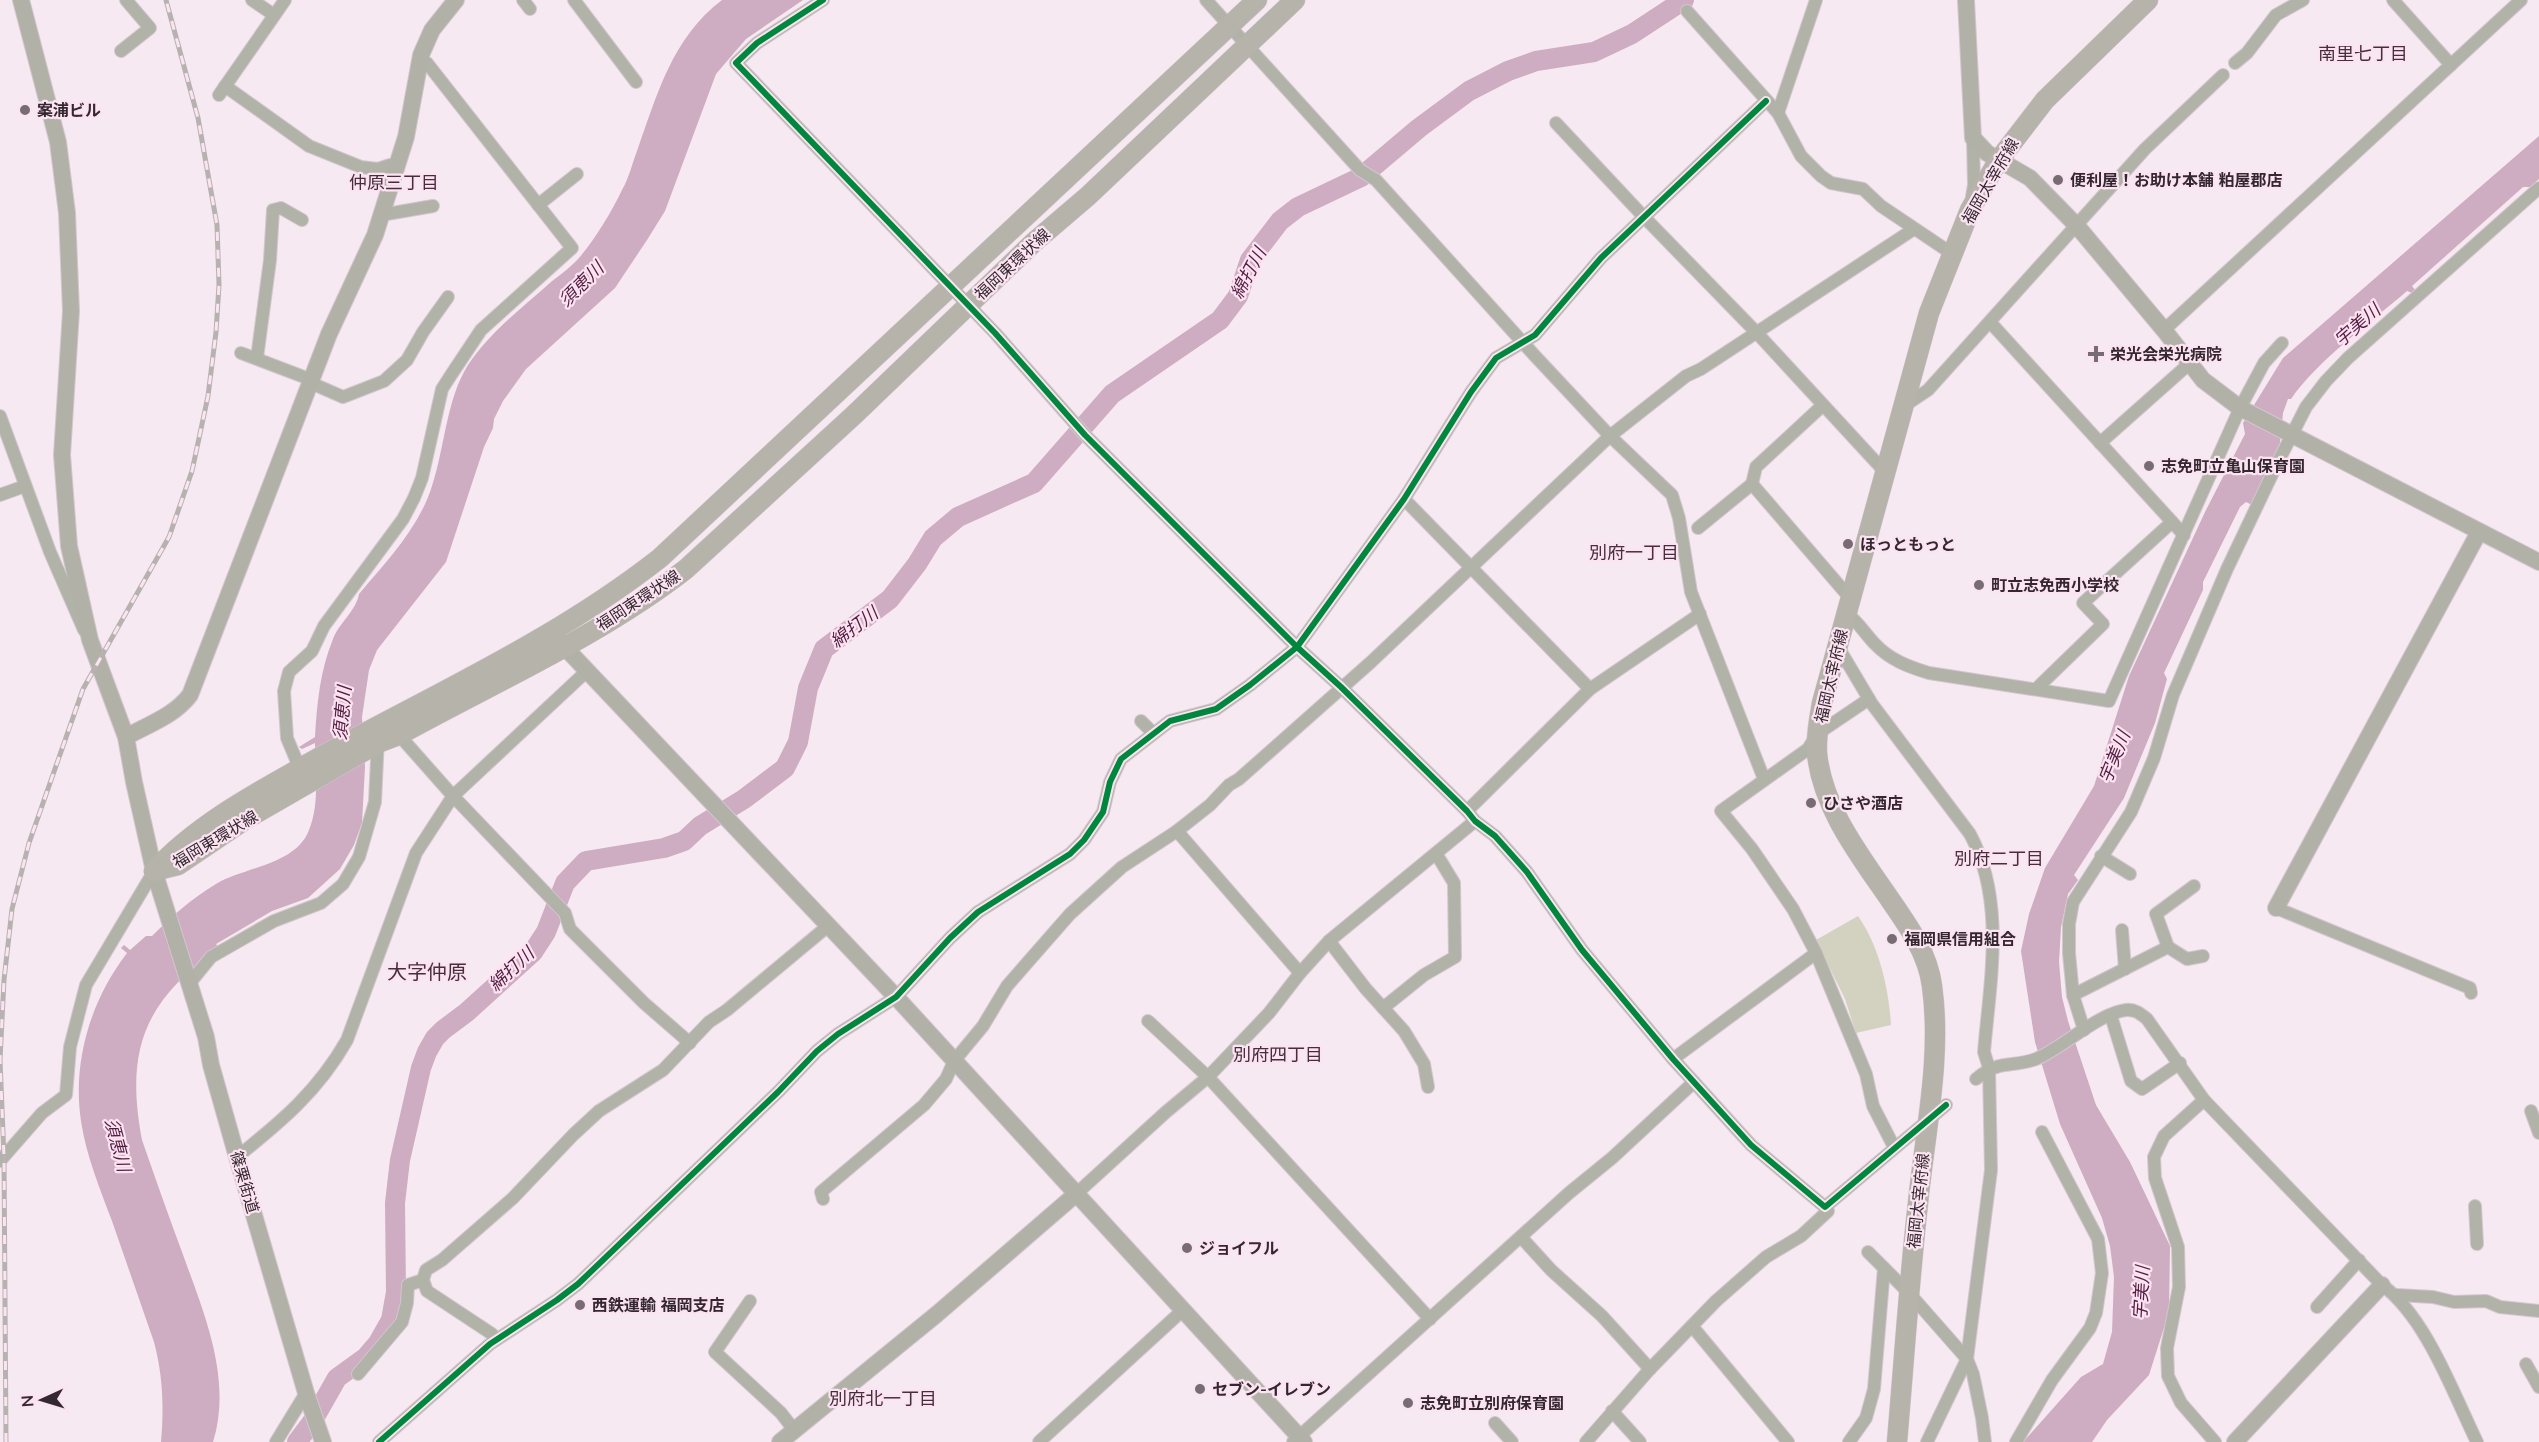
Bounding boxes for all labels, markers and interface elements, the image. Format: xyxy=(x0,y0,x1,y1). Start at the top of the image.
district label: 南里七丁目 xyxy=(2318,42,2408,65)
place label: 案浦ビル xyxy=(37,100,101,120)
marker: 案浦ビル xyxy=(18,103,32,117)
street label: 福岡太宰府線 xyxy=(1957,134,2023,228)
place label: 便利屋！お助け本舗 粕屋郡店 xyxy=(2070,170,2282,190)
district label: 仲原三丁目 xyxy=(349,171,439,194)
marker: 便利屋！お助け本舗 粕屋郡店 xyxy=(2051,173,2065,187)
street label: 福岡東環状線 xyxy=(970,224,1054,304)
water label: 綿打川 xyxy=(1225,242,1272,302)
water label: 須恵川 xyxy=(554,255,610,311)
water label: 宇美川 xyxy=(2329,297,2386,351)
place label: 栄光会栄光病院 xyxy=(2110,344,2222,364)
marker: 栄光会栄光病院 xyxy=(2087,345,2105,363)
place label: 志免町立亀山保育園 xyxy=(2161,456,2305,476)
marker: 志免町立亀山保育園 xyxy=(2142,459,2156,473)
place label: ほっともっと xyxy=(1860,534,1956,554)
marker: ほっともっと xyxy=(1841,537,1855,551)
district label: 別府一丁目 xyxy=(1589,541,1679,564)
street label: 福岡東環状線 xyxy=(592,565,684,635)
place label: 町立志免西小学校 xyxy=(1991,575,2119,595)
marker: 町立志免西小学校 xyxy=(1972,578,1986,592)
water label: 綿打川 xyxy=(826,600,884,652)
street label: 福岡太宰府線 xyxy=(1810,627,1852,725)
water label: 須恵川 xyxy=(328,683,356,741)
water label: 宇美川 xyxy=(2093,726,2136,786)
place label: ひさや酒店 xyxy=(1823,793,1903,813)
marker: ひさや酒店 xyxy=(1804,796,1818,810)
street label: 福岡東環状線 xyxy=(169,806,261,872)
district label: 別府二丁目 xyxy=(1954,847,2044,870)
place label: 福岡県信用組合 xyxy=(1904,929,2016,949)
marker: 福岡県信用組合 xyxy=(1885,932,1899,946)
water label: 綿打川 xyxy=(483,941,540,996)
district label: 大字仲原 xyxy=(387,959,467,984)
district label: 別府四丁目 xyxy=(1233,1043,1323,1066)
water label: 須恵川 xyxy=(100,1116,137,1176)
street label: 篠栗街道 xyxy=(227,1148,263,1216)
street label: 福岡太宰府線 xyxy=(1903,1152,1933,1250)
place label: ジョイフル xyxy=(1199,1238,1279,1258)
marker: ジョイフル xyxy=(1180,1241,1194,1255)
water label: 宇美川 xyxy=(2128,1263,2154,1321)
place label: 西鉄運輸 福岡支店 xyxy=(592,1295,724,1315)
marker: 西鉄運輸 福岡支店 xyxy=(573,1298,587,1312)
north arrow xyxy=(12,1370,72,1430)
place label: セブン-イレブン xyxy=(1212,1379,1331,1399)
marker: セブン-イレブン xyxy=(1193,1382,1207,1396)
district label: 別府北一丁目 xyxy=(829,1387,937,1410)
place label: 志免町立別府保育園 xyxy=(1420,1393,1564,1413)
text: N xyxy=(17,1394,37,1408)
marker: 志免町立別府保育園 xyxy=(1401,1396,1415,1410)

